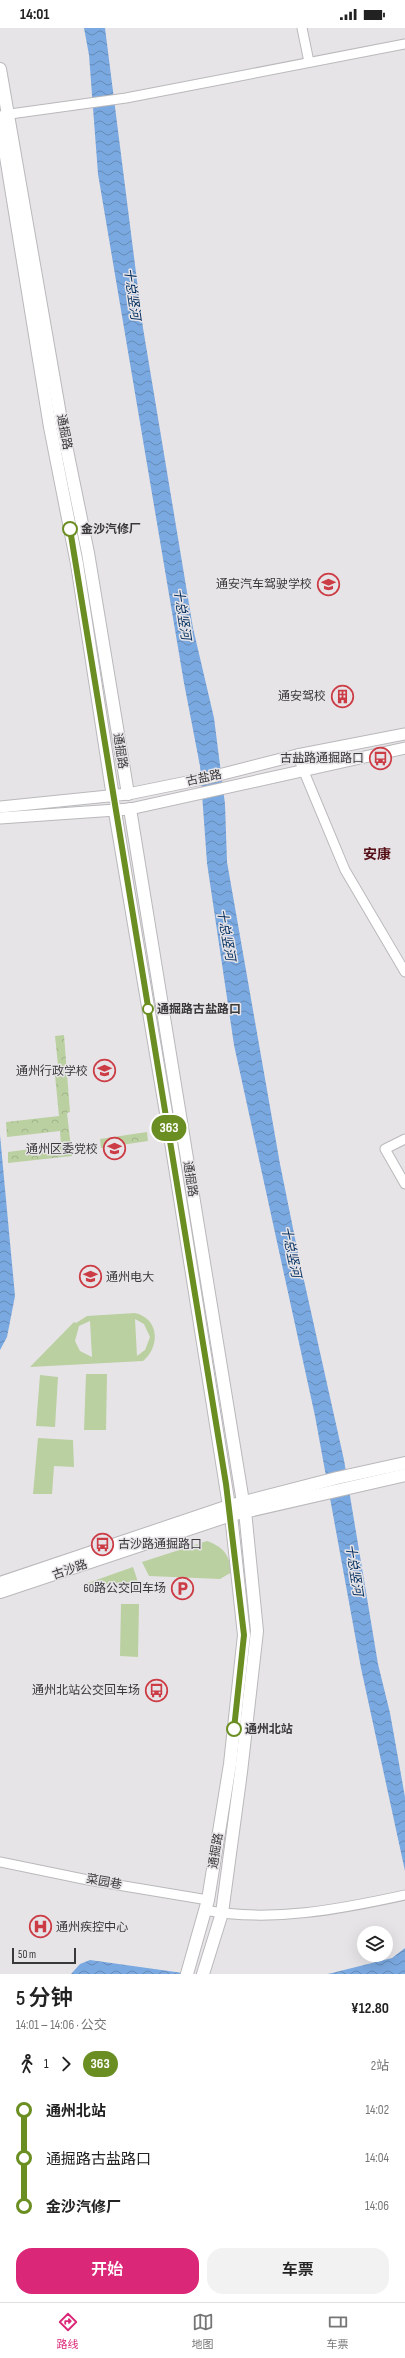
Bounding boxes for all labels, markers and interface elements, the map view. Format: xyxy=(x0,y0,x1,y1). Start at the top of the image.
text: 14:01 xyxy=(20,5,49,24)
water label: 十总竖河 xyxy=(120,267,144,324)
street label: 通掘路 xyxy=(53,413,75,451)
marker: 金沙汽修厂 xyxy=(62,521,78,537)
place label: 金沙汽修厂 xyxy=(81,522,141,537)
school or university icon: 通安汽车驾驶学校 xyxy=(315,571,341,597)
place label: 通安汽车驾驶学校 xyxy=(216,577,312,592)
water label: 十总竖河 xyxy=(170,587,194,644)
building icon: 通安驾校 xyxy=(329,683,355,709)
place label: 通安驾校 xyxy=(278,689,326,704)
street label: 通掘路 xyxy=(110,732,130,770)
bus stop icon: 古盐路通掘路口 xyxy=(367,745,393,771)
place label: 古盐路通掘路口 xyxy=(280,751,364,766)
street label: 古盐路 xyxy=(185,767,223,789)
district label: 安康 xyxy=(363,846,391,863)
water label: 十总竖河 xyxy=(214,908,239,965)
place label: 通掘路古盐路口 xyxy=(157,1002,241,1017)
marker: 通掘路古盐路口 xyxy=(142,1003,154,1015)
school or university icon: 通州行政学校 xyxy=(91,1058,117,1084)
place label: 通州行政学校 xyxy=(16,1064,88,1079)
line badge: 363 xyxy=(146,1115,192,1141)
text: 363 xyxy=(159,1119,179,1136)
school or university icon: 通州区委党校 xyxy=(101,1136,127,1162)
place label: 通州区委党校 xyxy=(26,1142,98,1157)
street label: 通掘路 xyxy=(180,1160,200,1198)
water label: 十总竖河 xyxy=(278,1225,305,1282)
school or university icon: 通州电大 xyxy=(77,1264,103,1290)
place label: 通州电大 xyxy=(106,1270,154,1285)
bus stop icon: 古沙路通掘路口 xyxy=(90,1531,116,1557)
place label: 古沙路通掘路口 xyxy=(118,1537,202,1552)
water label: 十总竖河 xyxy=(342,1543,366,1600)
street label: 古沙路 xyxy=(51,1557,89,1583)
parking icon: 60路公交回车场 xyxy=(169,1575,195,1601)
place label: 60路公交回车场 xyxy=(83,1581,166,1596)
bus stop icon: 通州北站公交回车场 xyxy=(143,1677,169,1703)
place label: 通州北站公交回车场 xyxy=(32,1683,140,1698)
marker: 通州北站 xyxy=(226,1721,242,1737)
place label: 通州北站 xyxy=(245,1722,293,1737)
street label: 通掘路 xyxy=(206,1832,226,1870)
street label: 菜园巷 xyxy=(85,1871,123,1893)
hospital icon: 通州疾控中心 xyxy=(28,1914,54,1940)
place label: 通州疾控中心 xyxy=(56,1920,128,1935)
map controls xyxy=(357,1926,393,1962)
button: layers xyxy=(357,1926,393,1962)
scale bar xyxy=(12,1946,76,1965)
text: 50 m xyxy=(18,1948,36,1961)
text: 5 分钟 xyxy=(16,1985,73,2012)
text: ¥12.80 xyxy=(351,1999,389,2018)
text: 14:01 – 14:06 · 公交 xyxy=(16,2017,107,2033)
icon: walk xyxy=(16,2053,38,2075)
icon: forward xyxy=(55,2053,77,2075)
text: 363 xyxy=(91,2055,110,2072)
text: 1 xyxy=(44,2056,49,2072)
text: 2站 xyxy=(371,2058,389,2074)
text: 通州北站 xyxy=(46,2102,106,2121)
text: 14:02 xyxy=(365,2102,389,2118)
text: 通掘路古盐路口 xyxy=(46,2150,151,2169)
text: 14:04 xyxy=(365,2150,389,2166)
text: 金沙汽修厂 xyxy=(46,2198,121,2217)
text: 14:06 xyxy=(365,2198,389,2214)
button: 开始 xyxy=(16,2248,199,2294)
button: 车票 xyxy=(207,2248,389,2294)
tab: 路线 xyxy=(57,2311,79,2351)
tab: 地图 xyxy=(192,2311,214,2351)
tab: 车票 xyxy=(327,2311,349,2351)

